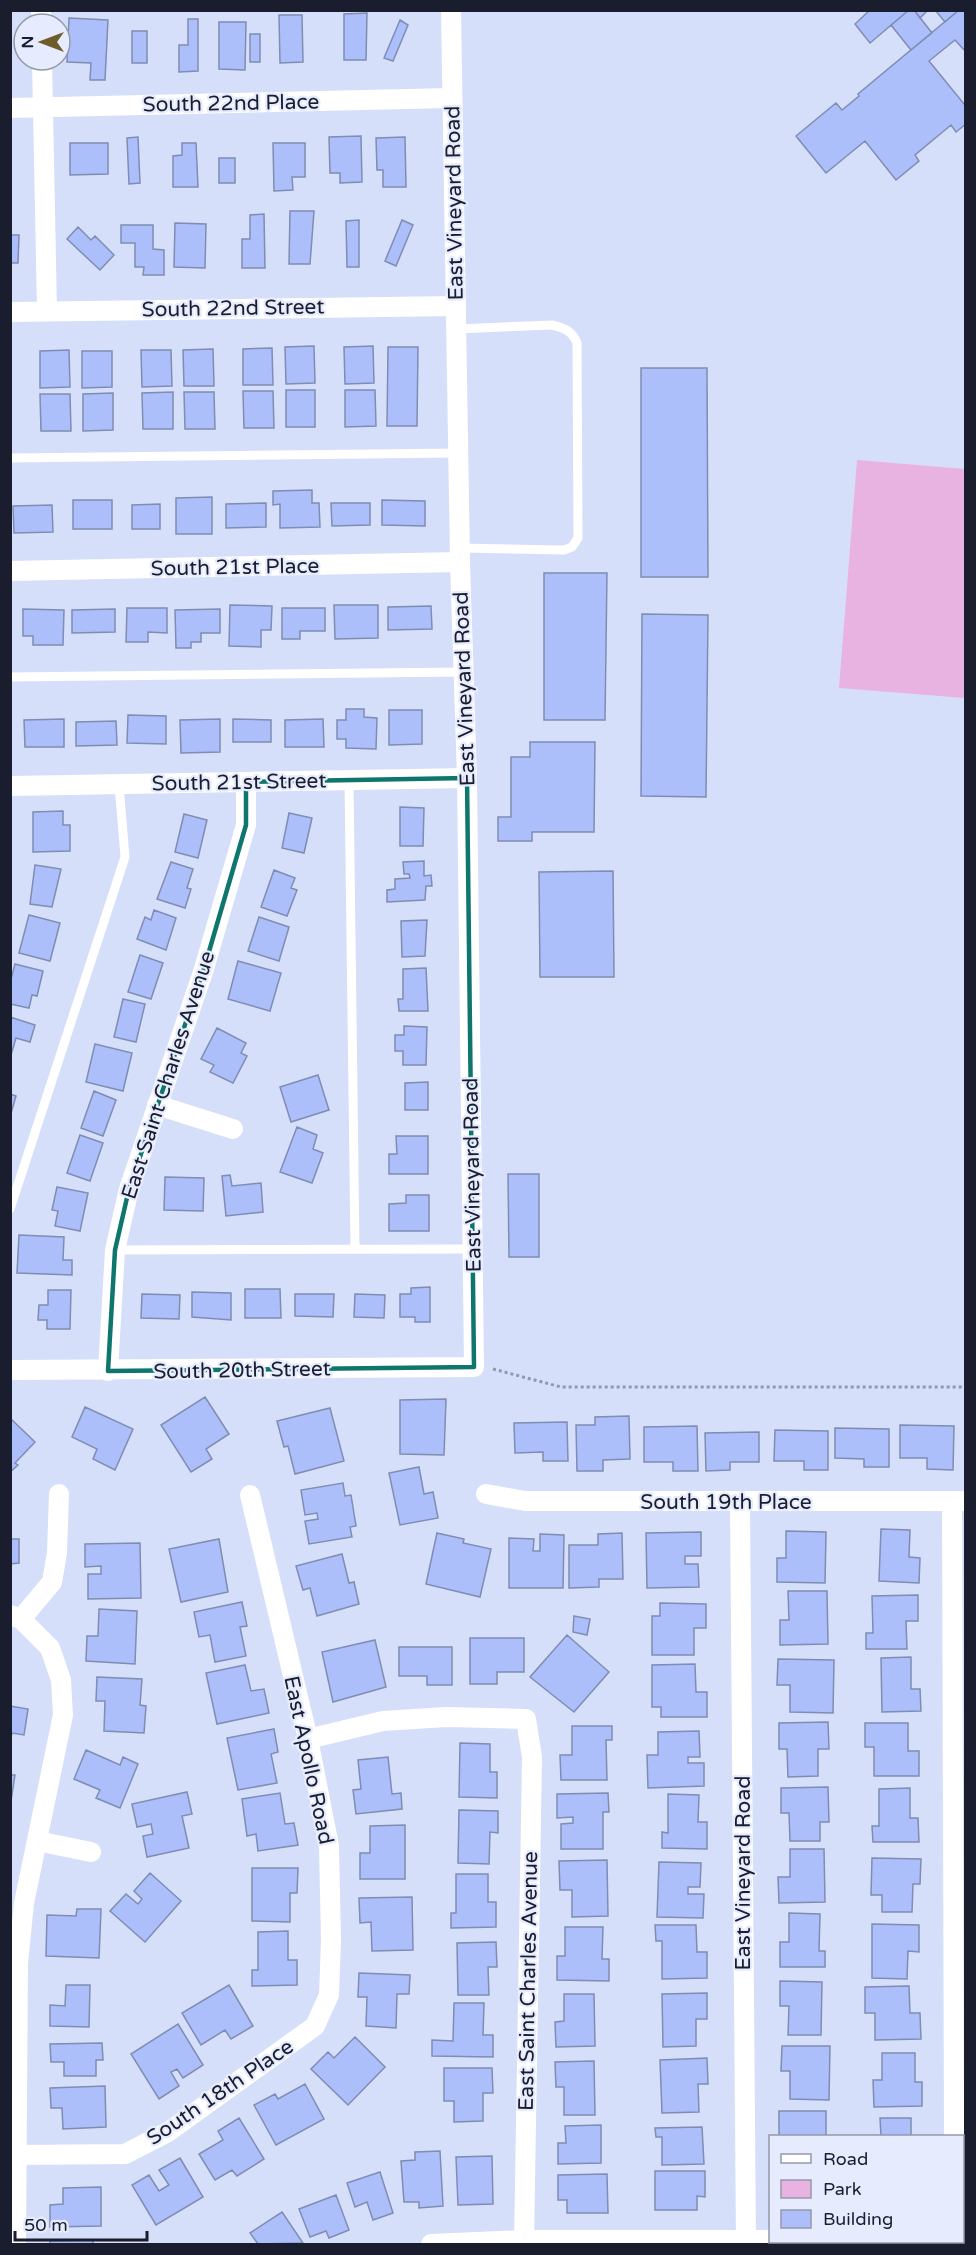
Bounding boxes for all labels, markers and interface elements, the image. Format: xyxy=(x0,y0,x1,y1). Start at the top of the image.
north arrow xyxy=(12,12,72,72)
text: N xyxy=(18,36,38,48)
street label: South 22nd Place xyxy=(142,89,320,118)
street label: East Vineyard Road xyxy=(440,105,469,301)
street label: South 22nd Street xyxy=(141,294,325,323)
street label: South 21st Place xyxy=(150,554,320,581)
street label: East Vineyard Road xyxy=(449,591,480,787)
street label: South 21st Street xyxy=(151,768,327,797)
street label: East Saint Charles Avenue xyxy=(116,948,221,1202)
street label: East Vineyard Road xyxy=(458,1077,487,1273)
street label: South 20th Street xyxy=(153,1356,331,1385)
street label: South 19th Place xyxy=(640,1490,812,1515)
street label: East Apollo Road xyxy=(278,1674,339,1847)
street label: East Vineyard Road xyxy=(731,1776,756,1970)
street label: East Saint Charles Avenue xyxy=(514,1851,543,2111)
street label: South 18th Place xyxy=(142,2034,298,2151)
legend xyxy=(769,2135,964,2243)
text: Road xyxy=(823,2148,868,2170)
text: Park xyxy=(823,2178,862,2200)
scale bar xyxy=(15,2204,147,2242)
text: Building xyxy=(823,2208,893,2230)
text: 50 m xyxy=(24,2214,68,2236)

